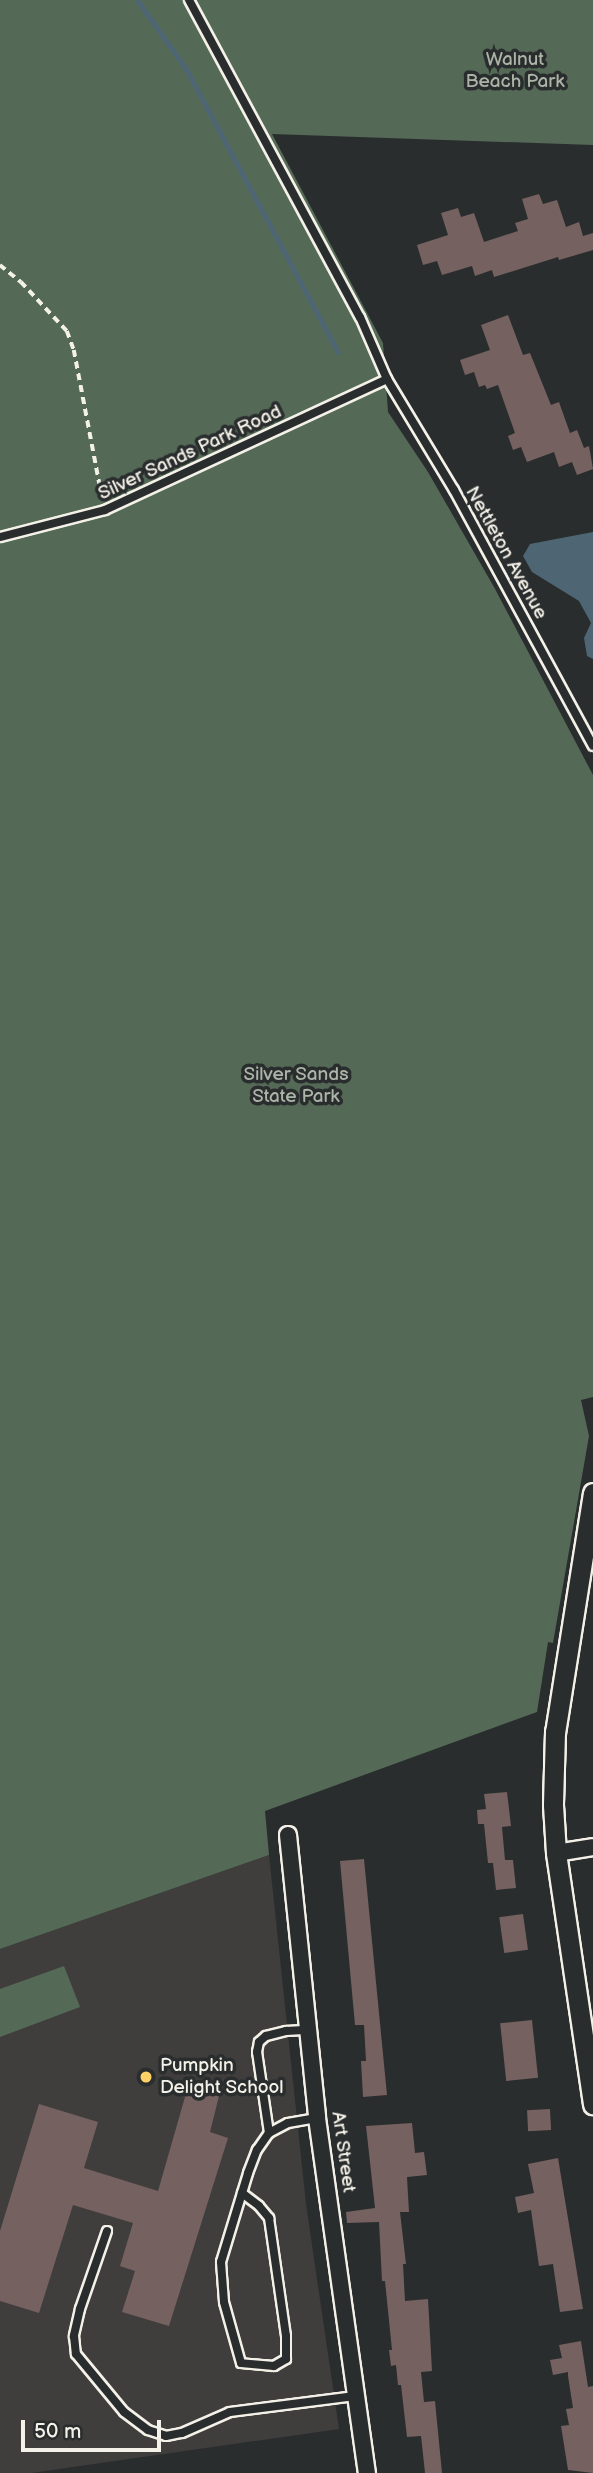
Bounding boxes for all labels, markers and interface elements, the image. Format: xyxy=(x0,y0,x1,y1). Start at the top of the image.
park label: Walnut Beach Park xyxy=(466,49,564,93)
street label: Silver Sands Park Road xyxy=(95,400,285,506)
street label: Nettleton Avenue xyxy=(460,483,552,623)
park label: Silver Sands State Park xyxy=(243,1064,349,1108)
place label: Pumpkin Delight School xyxy=(160,2055,284,2099)
marker: Pumpkin Delight School xyxy=(138,2069,154,2085)
street label: Art Street xyxy=(326,2110,360,2194)
scale bar xyxy=(24,2406,164,2450)
text: 50 m xyxy=(34,2419,81,2444)

